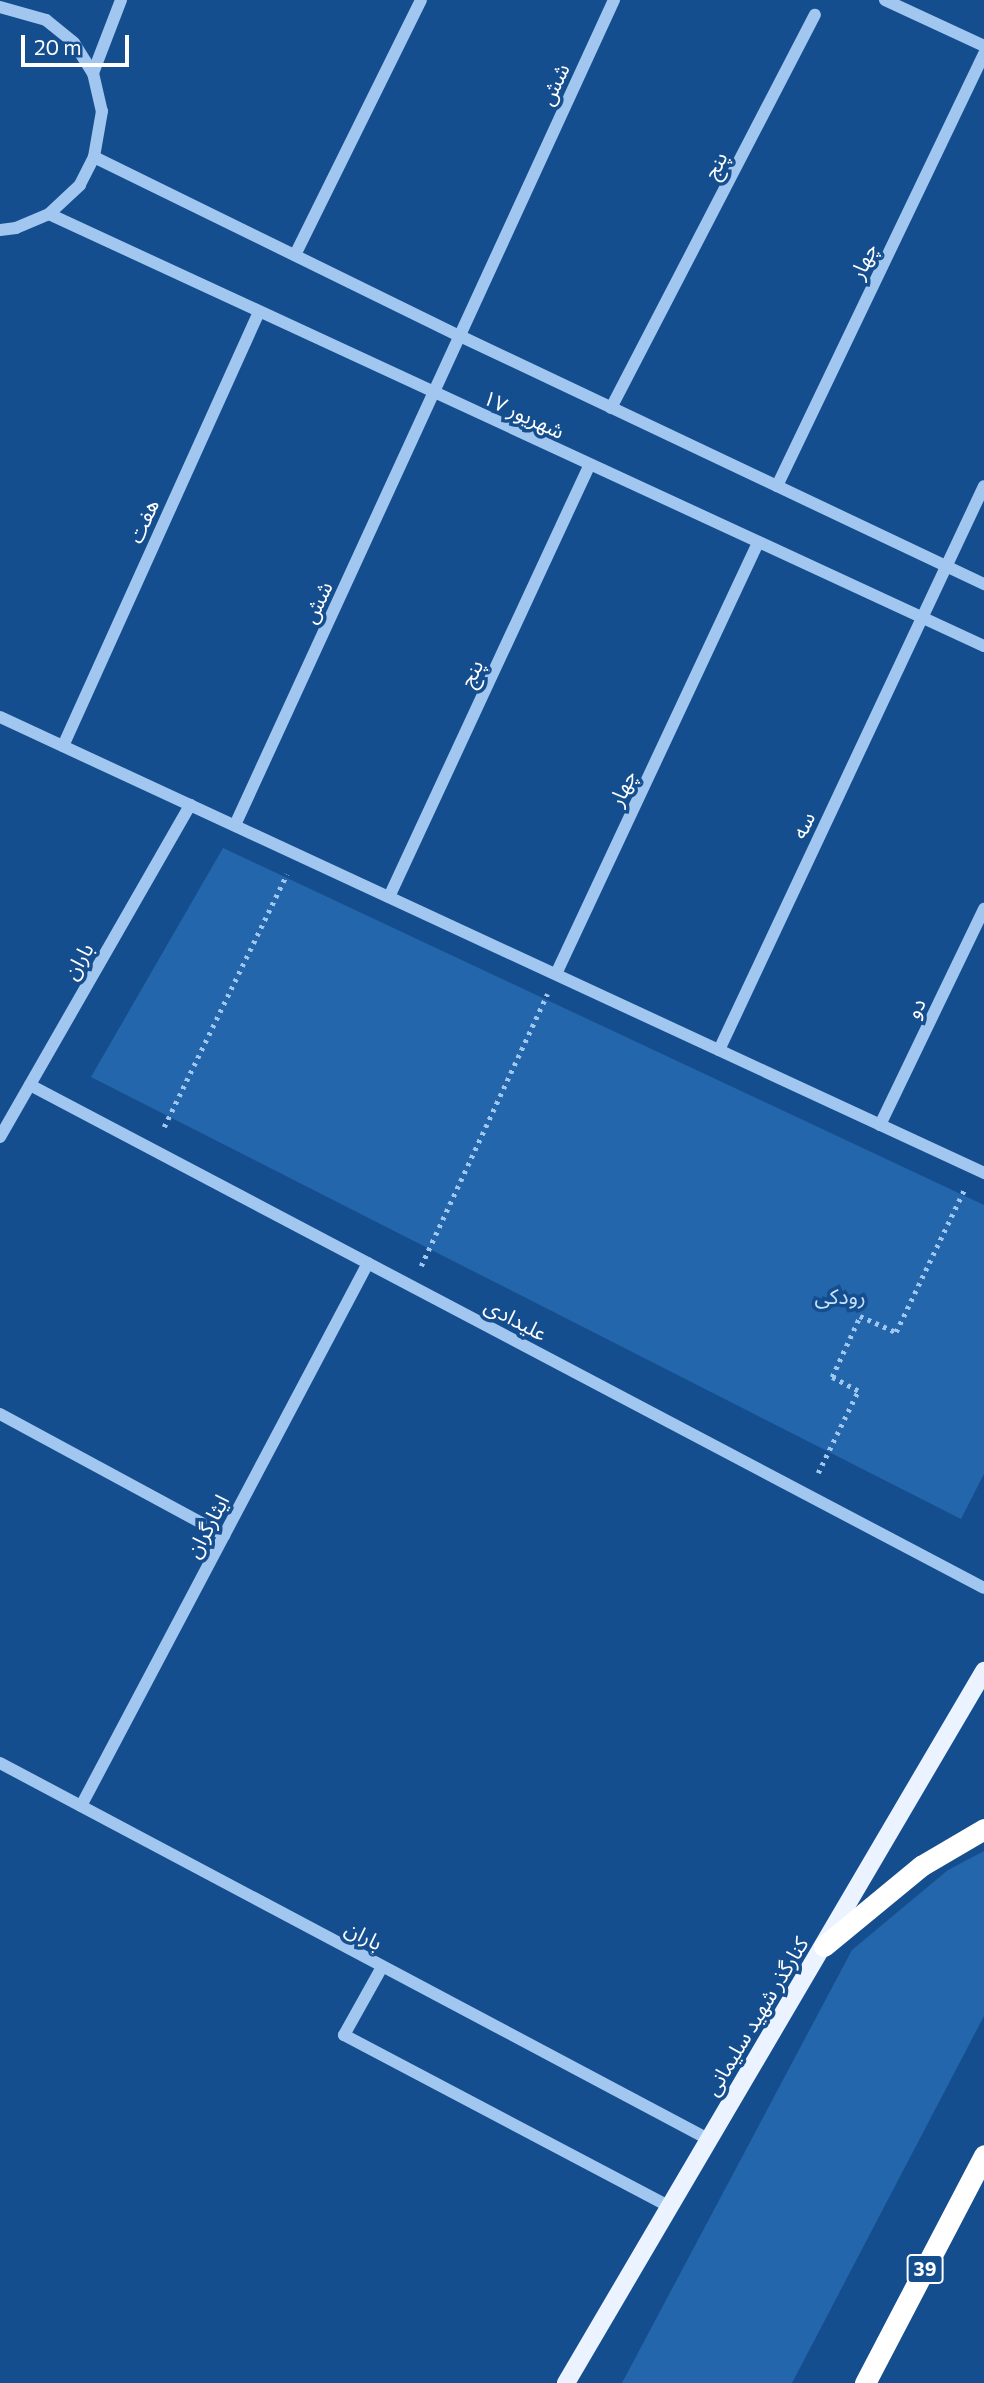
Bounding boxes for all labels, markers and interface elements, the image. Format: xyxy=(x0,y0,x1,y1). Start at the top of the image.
scale bar xyxy=(24,21,133,65)
text: 20 m xyxy=(34,34,82,59)
street label: شش xyxy=(533,59,575,109)
street label: پنج xyxy=(698,147,732,183)
street label: چهار xyxy=(844,239,882,283)
street label: ۱۷ شهریور xyxy=(479,384,569,444)
street label: هفت xyxy=(122,495,164,547)
street label: شش xyxy=(296,577,338,627)
street label: پنج xyxy=(454,655,488,691)
street label: چهار xyxy=(603,766,641,810)
street label: سه xyxy=(786,808,820,842)
street label: باران xyxy=(58,938,98,984)
street label: دو xyxy=(899,994,931,1022)
park label: رودکی xyxy=(814,1283,866,1309)
street label: علیدادی xyxy=(481,1292,551,1346)
street label: ایثارگران xyxy=(180,1490,234,1562)
street label: باران xyxy=(341,1915,387,1955)
street label: کنارگذر شهید سلیمانی xyxy=(699,1932,813,2100)
road number: 39 xyxy=(906,2254,944,2284)

